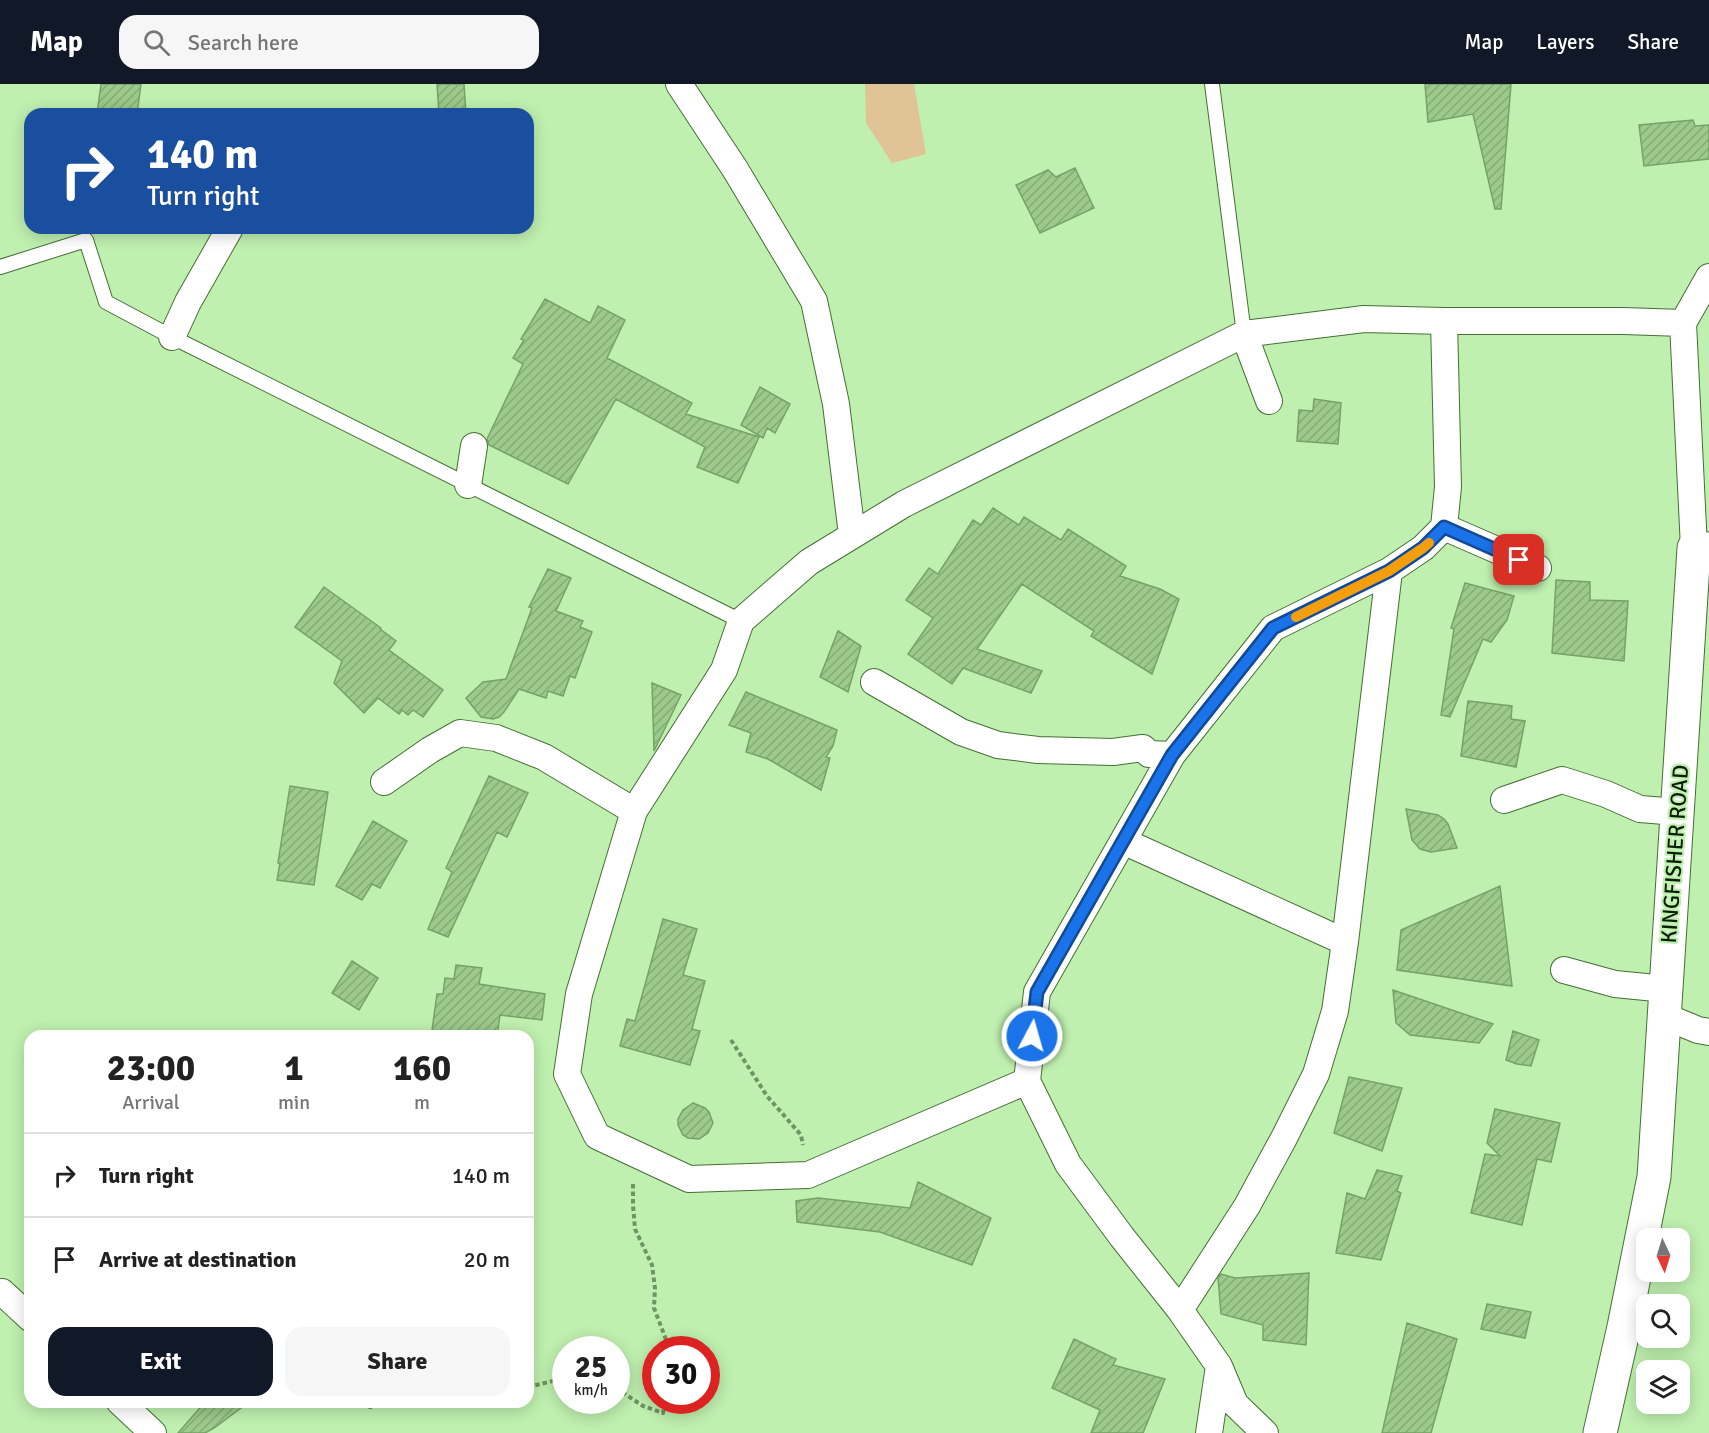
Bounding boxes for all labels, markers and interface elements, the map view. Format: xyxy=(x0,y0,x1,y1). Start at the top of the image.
search box xyxy=(119,15,539,69)
text: Map xyxy=(30,25,83,59)
icon: search xyxy=(140,26,173,59)
text: Search here xyxy=(188,29,299,56)
text: Map xyxy=(1465,29,1503,55)
text: Layers xyxy=(1536,29,1594,55)
text: Share xyxy=(1627,29,1679,55)
text: 140 m xyxy=(147,129,258,180)
icon: right xyxy=(48,132,126,210)
text: Turn right xyxy=(147,180,260,213)
pin xyxy=(1493,534,1544,585)
icon: arrive xyxy=(1502,543,1535,576)
street label: KINGFISHER ROAD xyxy=(1655,764,1694,944)
position arrow xyxy=(1000,1004,1064,1068)
text: 23:00 xyxy=(107,1046,195,1091)
text: 1 xyxy=(284,1046,304,1091)
text: 160 xyxy=(393,1046,451,1091)
text: Arrival xyxy=(122,1090,180,1115)
text: min xyxy=(278,1090,310,1115)
text: m xyxy=(414,1090,430,1115)
icon: right xyxy=(48,1159,81,1192)
text: Turn right xyxy=(99,1162,194,1189)
text: 140 m xyxy=(452,1162,510,1189)
north arrow xyxy=(1636,1228,1690,1282)
map controls xyxy=(1636,1228,1690,1414)
icon: arrive xyxy=(48,1243,81,1276)
text: Arrive at destination xyxy=(99,1246,296,1273)
text: 20 m xyxy=(464,1246,510,1273)
button: search xyxy=(1636,1294,1690,1348)
button: Exit xyxy=(48,1327,273,1396)
button: Share xyxy=(285,1327,510,1396)
speed limit sign: 30 xyxy=(642,1336,720,1414)
text: 25 xyxy=(575,1349,607,1386)
button: layers xyxy=(1636,1360,1690,1414)
text: km/h xyxy=(574,1381,608,1399)

